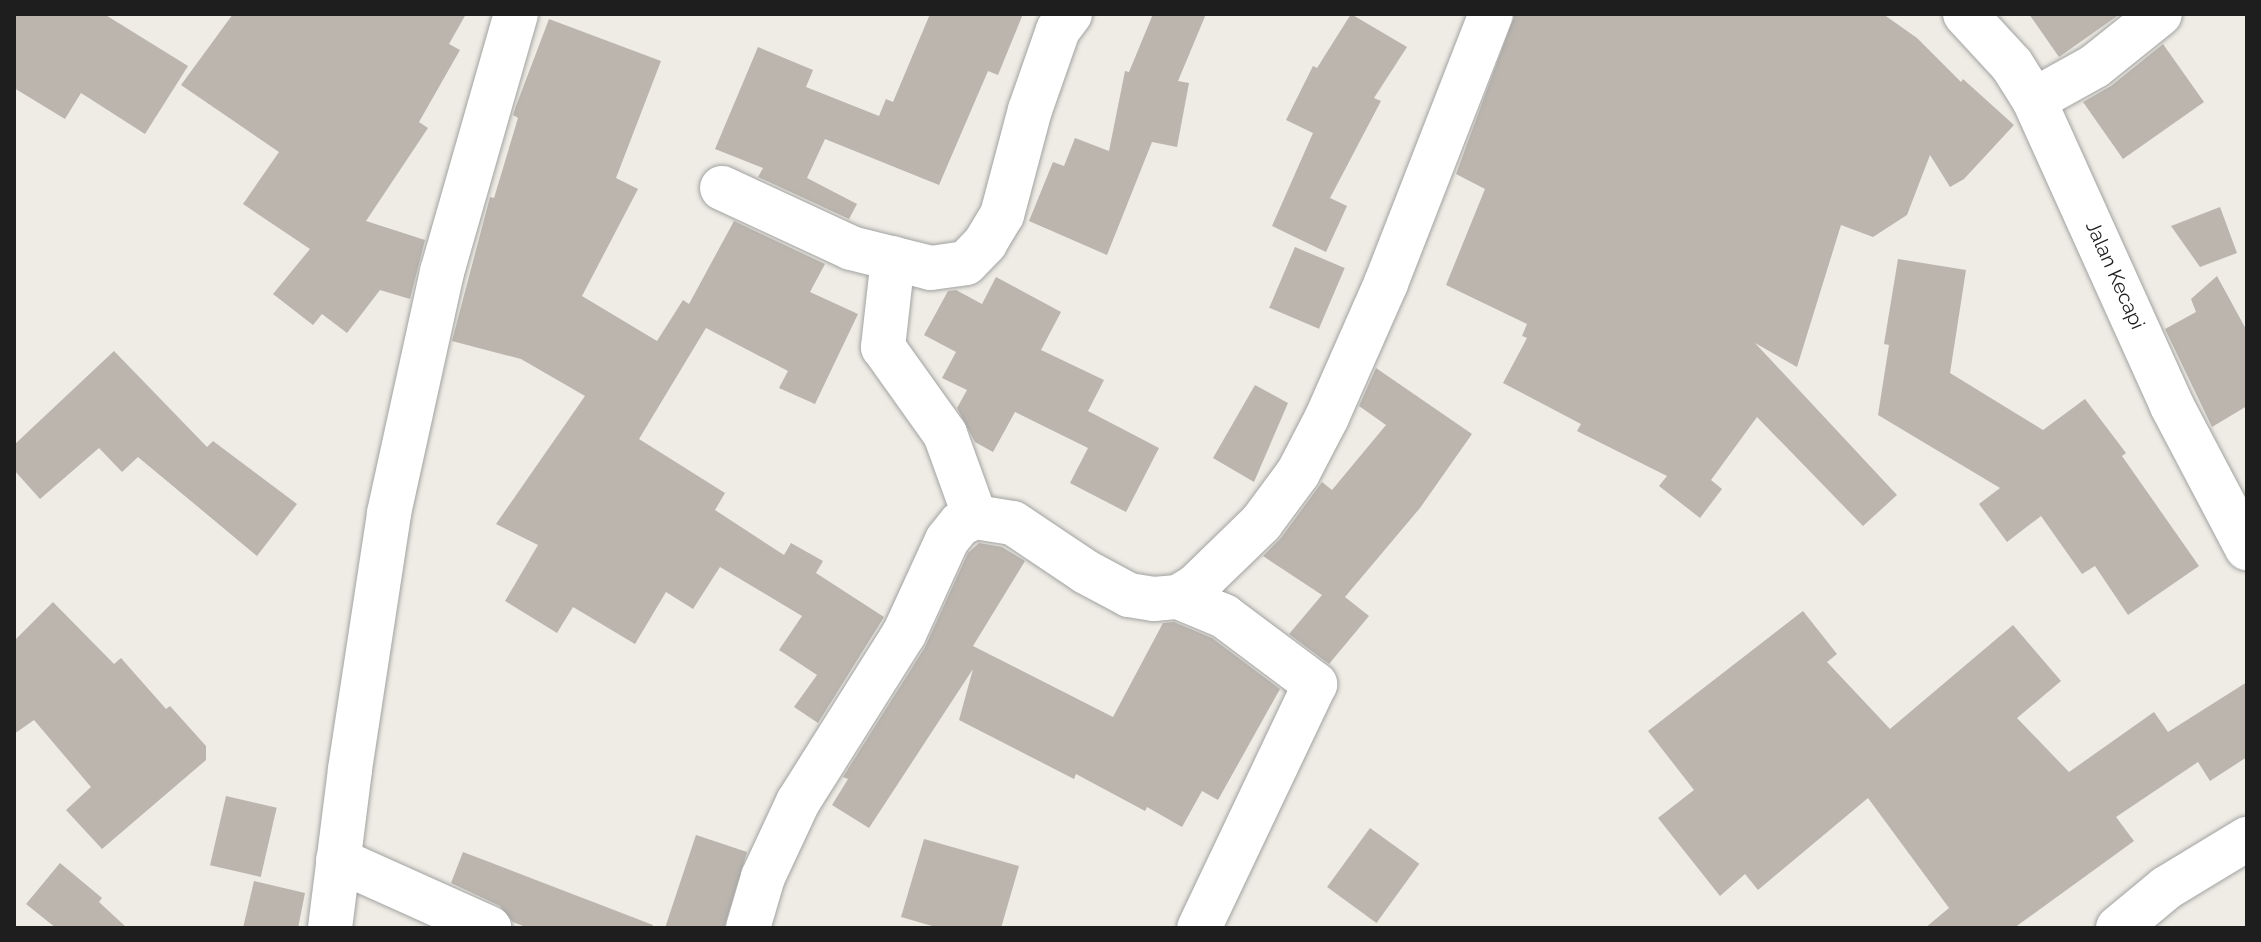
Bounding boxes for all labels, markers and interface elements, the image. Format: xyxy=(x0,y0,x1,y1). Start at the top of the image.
street label: Jalan Kecapi xyxy=(2080,217,2150,333)

